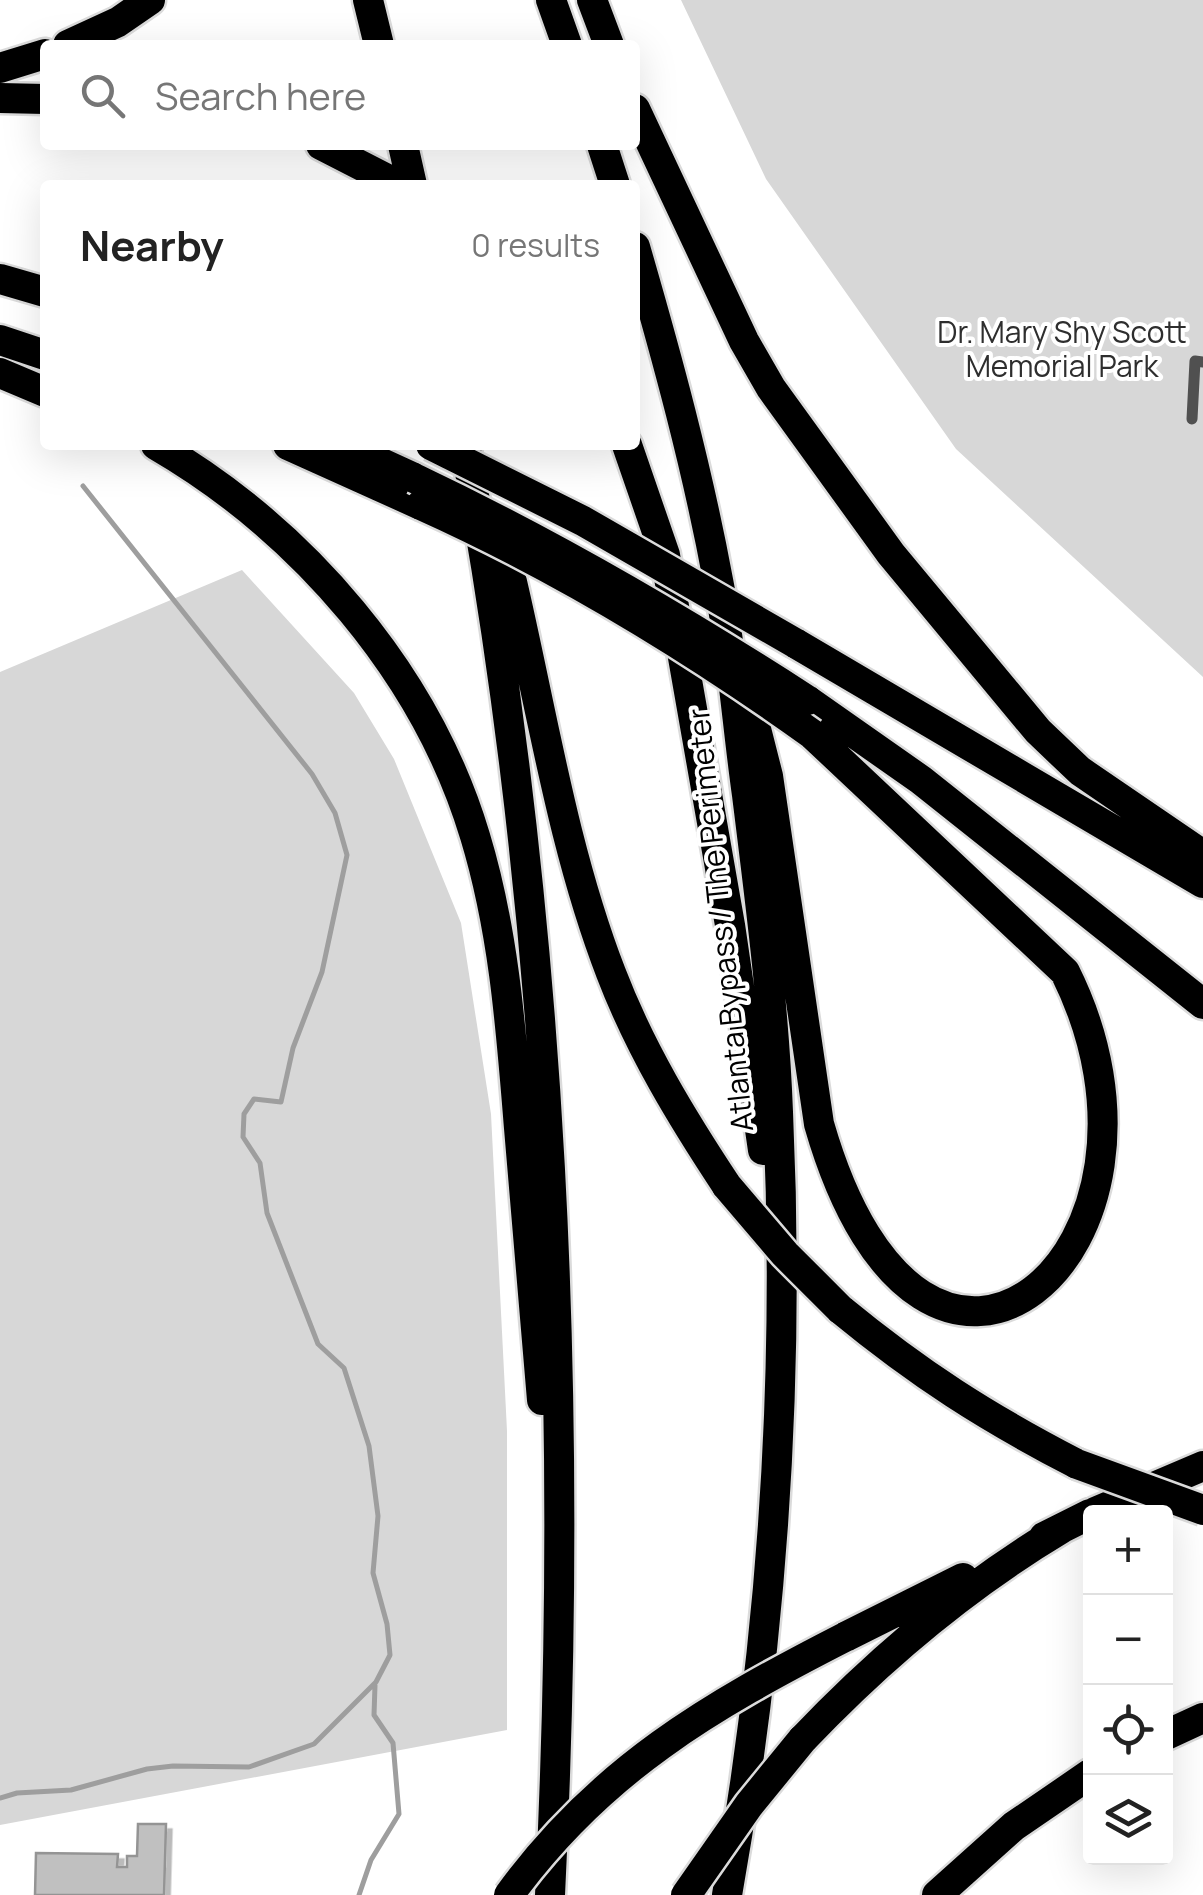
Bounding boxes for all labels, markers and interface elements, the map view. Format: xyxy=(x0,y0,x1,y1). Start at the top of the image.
search box xyxy=(40,40,640,150)
icon: search xyxy=(75,68,130,123)
text: Search here xyxy=(155,69,366,121)
text: Nearby xyxy=(80,216,224,274)
text: 0 results xyxy=(471,223,600,267)
park label: Dr. Mary Shy Scott Memorial Park xyxy=(937,311,1187,386)
street label: Atlanta Bypass / The Perimeter xyxy=(677,706,762,1134)
map controls xyxy=(1083,1505,1173,1865)
button: + xyxy=(1083,1505,1173,1595)
button: − xyxy=(1083,1595,1173,1685)
button: locate xyxy=(1083,1685,1173,1775)
button: layers xyxy=(1083,1775,1173,1865)

